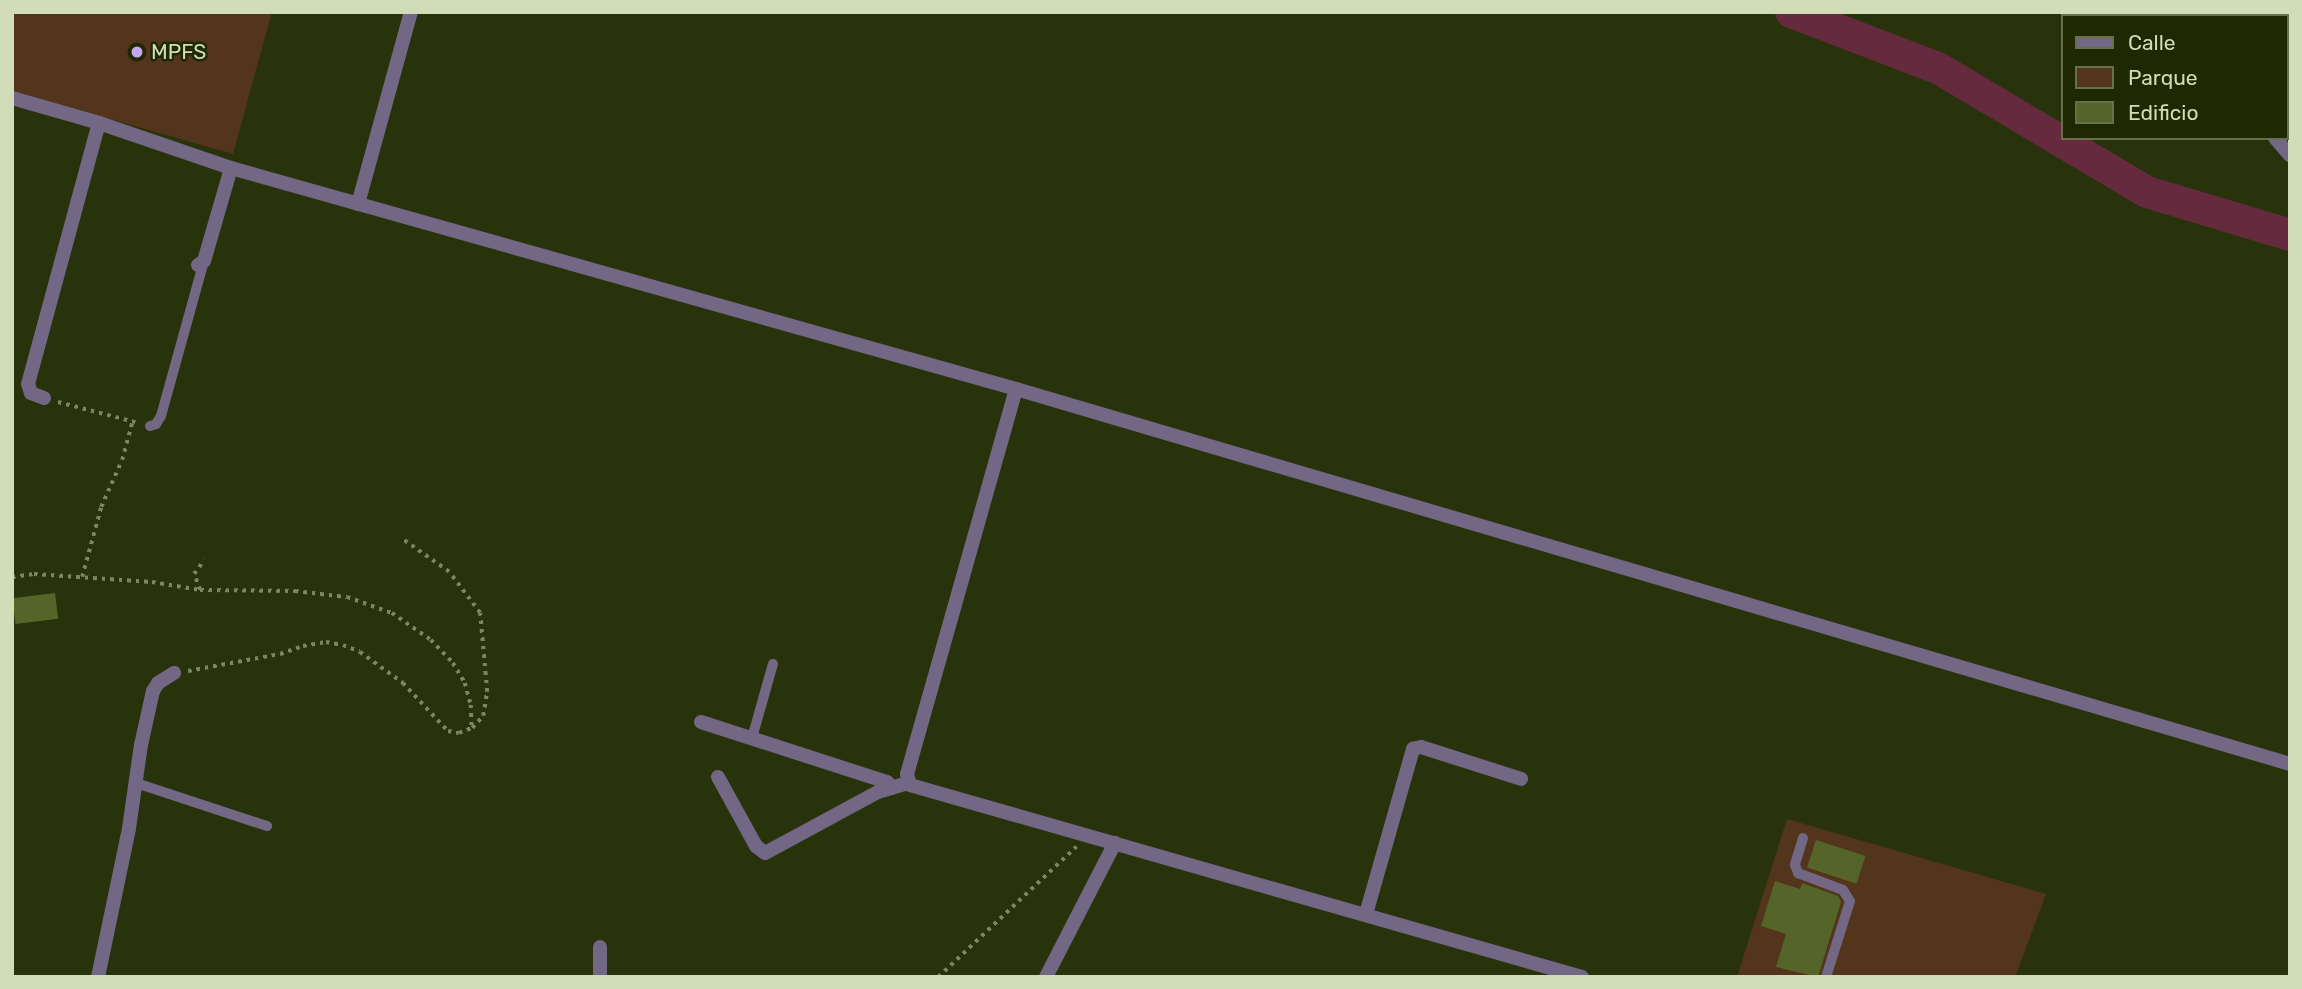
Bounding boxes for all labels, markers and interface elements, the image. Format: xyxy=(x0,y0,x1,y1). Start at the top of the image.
legend xyxy=(2060,14,2288,140)
text: Calle xyxy=(2128,30,2176,55)
place label: MPFS xyxy=(151,39,206,65)
marker: MPFS xyxy=(129,44,145,60)
text: Parque xyxy=(2128,65,2198,90)
text: Edificio xyxy=(2128,100,2198,125)

